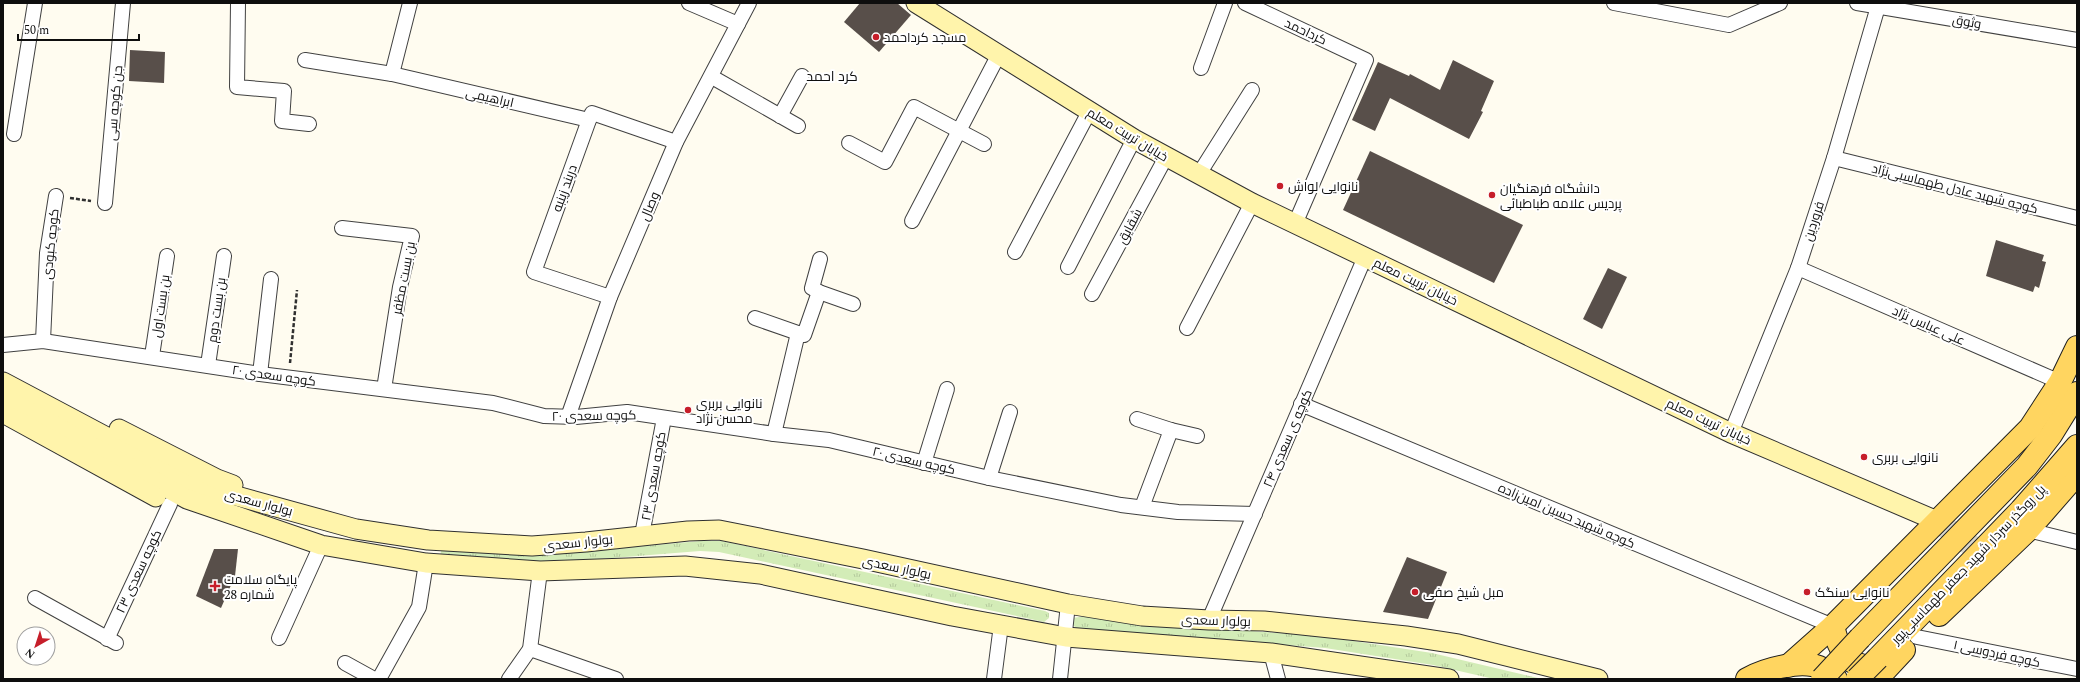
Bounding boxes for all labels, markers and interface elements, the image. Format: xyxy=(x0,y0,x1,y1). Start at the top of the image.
street label: وثوق xyxy=(1951,10,1983,34)
street label: کرداحمد xyxy=(1281,13,1330,50)
scale bar xyxy=(18,16,139,42)
text: 50 m xyxy=(24,21,49,40)
place label: مسجد کرداحمد xyxy=(884,28,966,48)
marker: مسجد کرداحمد xyxy=(871,32,881,42)
street label: جن کوچه سی xyxy=(102,65,128,142)
district label: کرد احمد xyxy=(806,66,858,87)
street label: ابراهیمی xyxy=(464,83,516,113)
street label: خیابان تربیت معلم xyxy=(1083,103,1172,167)
street label: کوچه شهید عادل طهماسبی‌نژاد xyxy=(1869,159,2040,219)
street label: دربند زینبه xyxy=(547,162,583,215)
place label: نانوایی لواش xyxy=(1288,177,1358,197)
place label: دانشگاه فرهنگیان پردیس علامه طباطبائی xyxy=(1500,179,1622,214)
marker: نانوایی لواش xyxy=(1275,181,1285,191)
street label: وصال xyxy=(635,189,665,224)
marker: دانشگاه فرهنگیان پردیس علامه طباطبائی xyxy=(1487,190,1497,200)
street label: فروردین xyxy=(1798,199,1830,244)
street label: شقایق xyxy=(1112,205,1148,248)
street label: کوچه کبودی xyxy=(37,208,65,280)
street label: بن بست مظفر xyxy=(387,240,421,318)
street label: خیابان تربیت معلم xyxy=(1370,253,1461,311)
street label: بن بست اول xyxy=(147,273,175,339)
street label: بن بست دوم xyxy=(203,276,231,344)
street label: علی عباس نژاد xyxy=(1889,301,1968,351)
street label: کوچه سعدی ۲۰ xyxy=(231,360,317,392)
street label: کوچه ی سعدی ۲۴ xyxy=(1258,386,1318,491)
street label: خیابان تربیت معلم xyxy=(1663,393,1754,450)
place label: نانوایی بربری محسن نژاد xyxy=(696,394,762,429)
street label: کوچه سعدی ۲۰ xyxy=(552,405,636,427)
marker: نانوایی بربری محسن نژاد xyxy=(683,405,693,415)
street label: کوچه سعدی ۲۳ xyxy=(636,430,672,522)
street label: کوچه سعدی ۲۰ xyxy=(870,442,957,480)
place label: نانوایی بربری xyxy=(1872,448,1938,468)
marker: نانوایی بربری xyxy=(1859,452,1869,462)
street label: کوچه شهید حسین امین‌زاده xyxy=(1495,478,1638,554)
street label: پل روگذر سردار شهید جعفر طهماسبی‌پور xyxy=(1886,480,2051,650)
street label: بولوار سعدی xyxy=(222,484,295,522)
street label: کوچه سعدی ۲۳ xyxy=(111,526,167,616)
street label: بولوار سعدی xyxy=(542,529,614,557)
street label: بولوار سعدی xyxy=(861,551,933,585)
place label: پایگاه سلامت شماره 28 xyxy=(224,570,298,605)
marker: پایگاه سلامت شماره 28 xyxy=(209,580,221,592)
place label: مبل شیخ صفی xyxy=(1423,583,1504,603)
place label: نانوایی سنگک xyxy=(1815,583,1889,603)
marker: مبل شیخ صفی xyxy=(1410,587,1420,597)
marker: نانوایی سنگک xyxy=(1802,587,1812,597)
street label: بولوار سعدی xyxy=(1181,610,1251,632)
north arrow xyxy=(16,626,56,666)
street label: کوچه فردوسی ۱ xyxy=(1952,635,2042,673)
text: N xyxy=(21,644,39,663)

